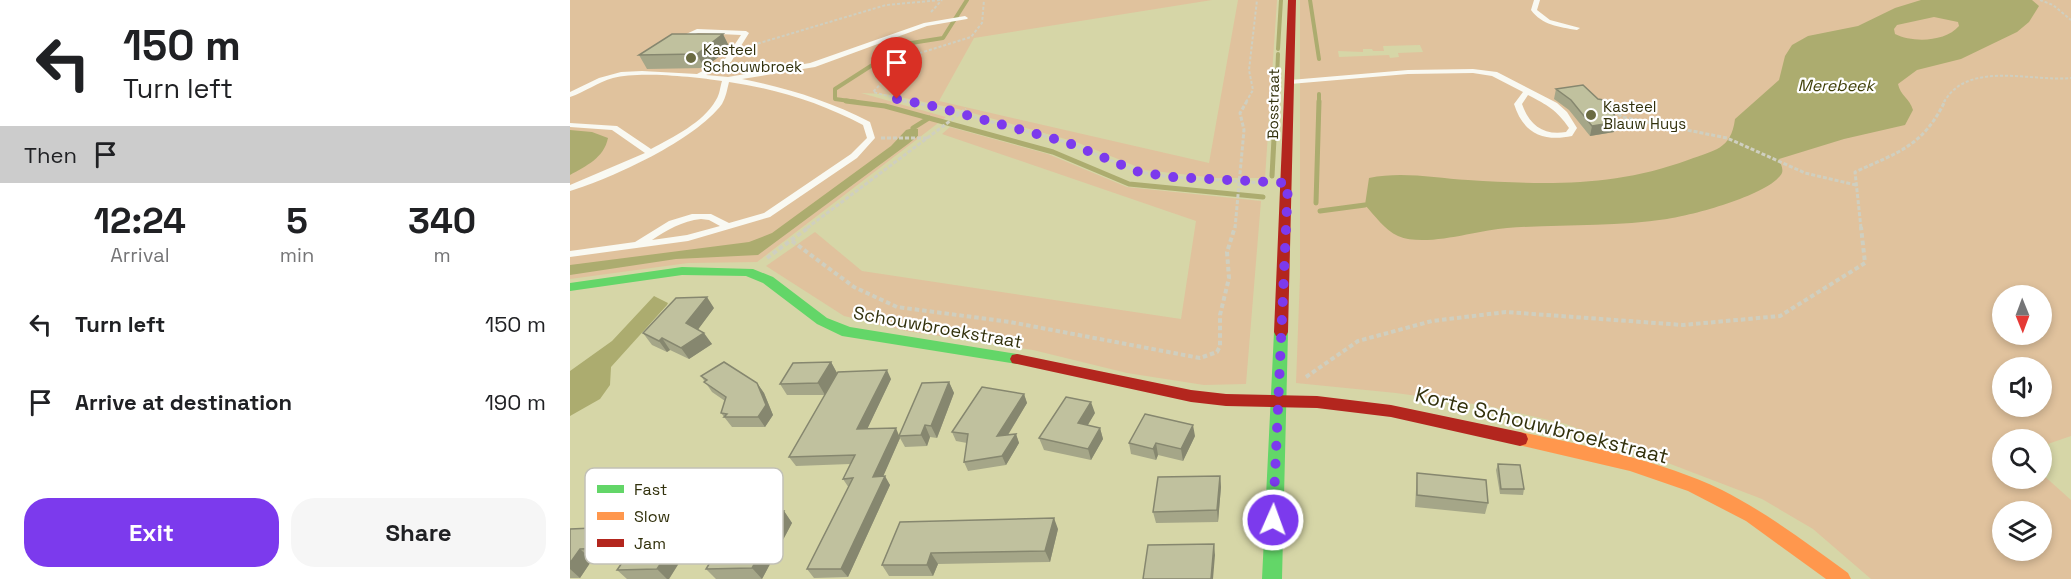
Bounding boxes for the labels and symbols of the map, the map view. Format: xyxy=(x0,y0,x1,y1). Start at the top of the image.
pin xyxy=(871,37,922,99)
place label: Kasteel Schouwbroek xyxy=(703,40,802,76)
marker: Kasteel Schouwbroek xyxy=(684,51,698,65)
street label: Bosstraat xyxy=(1263,68,1283,140)
water label: Merebeek xyxy=(1798,75,1877,96)
place label: Kasteel Blauw Huys xyxy=(1603,97,1686,133)
marker: Kasteel Blauw Huys xyxy=(1584,108,1598,122)
north arrow xyxy=(1992,285,2052,345)
street label: Schouwbroekstraat xyxy=(852,301,1024,353)
street label: Korte Schouwbroekstraat xyxy=(1413,380,1671,470)
legend xyxy=(585,468,783,564)
text: Fast xyxy=(634,479,667,500)
position arrow xyxy=(1241,488,1305,552)
text: Slow xyxy=(634,506,670,527)
text: Jam xyxy=(634,533,666,554)

